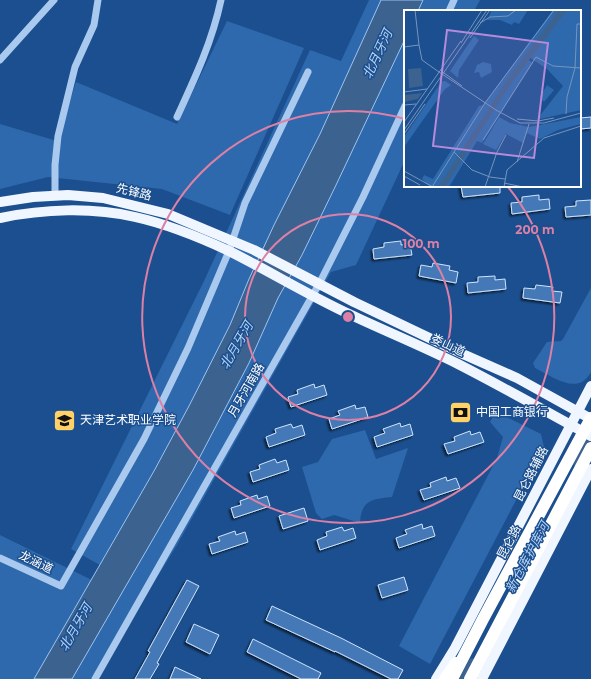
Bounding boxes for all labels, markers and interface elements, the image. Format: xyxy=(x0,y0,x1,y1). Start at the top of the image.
inset map xyxy=(404,10,581,187)
water label: 北月牙河 xyxy=(359,24,397,81)
street label: 先锋路 xyxy=(115,180,153,203)
text: 200 m xyxy=(515,222,555,237)
text: 100 m xyxy=(403,236,439,251)
centre of rings xyxy=(341,310,355,324)
water label: 北月牙河 xyxy=(216,316,257,372)
street label: 娄山道 xyxy=(429,330,468,359)
street label: 月牙河南路 xyxy=(224,360,267,419)
bank icon: 中国工商银行 xyxy=(448,399,474,425)
place label: 中国工商银行 xyxy=(476,404,548,419)
school or university icon: 天津艺术职业学院 xyxy=(52,407,78,433)
place label: 天津艺术职业学院 xyxy=(80,412,176,427)
street label: 昆仑路辅路 xyxy=(510,444,551,504)
water label: 新仓库护库河 xyxy=(502,516,554,595)
street label: 昆仑路 xyxy=(493,522,524,561)
street label: 龙涵道 xyxy=(17,547,56,576)
water label: 北月牙河 xyxy=(55,598,96,654)

